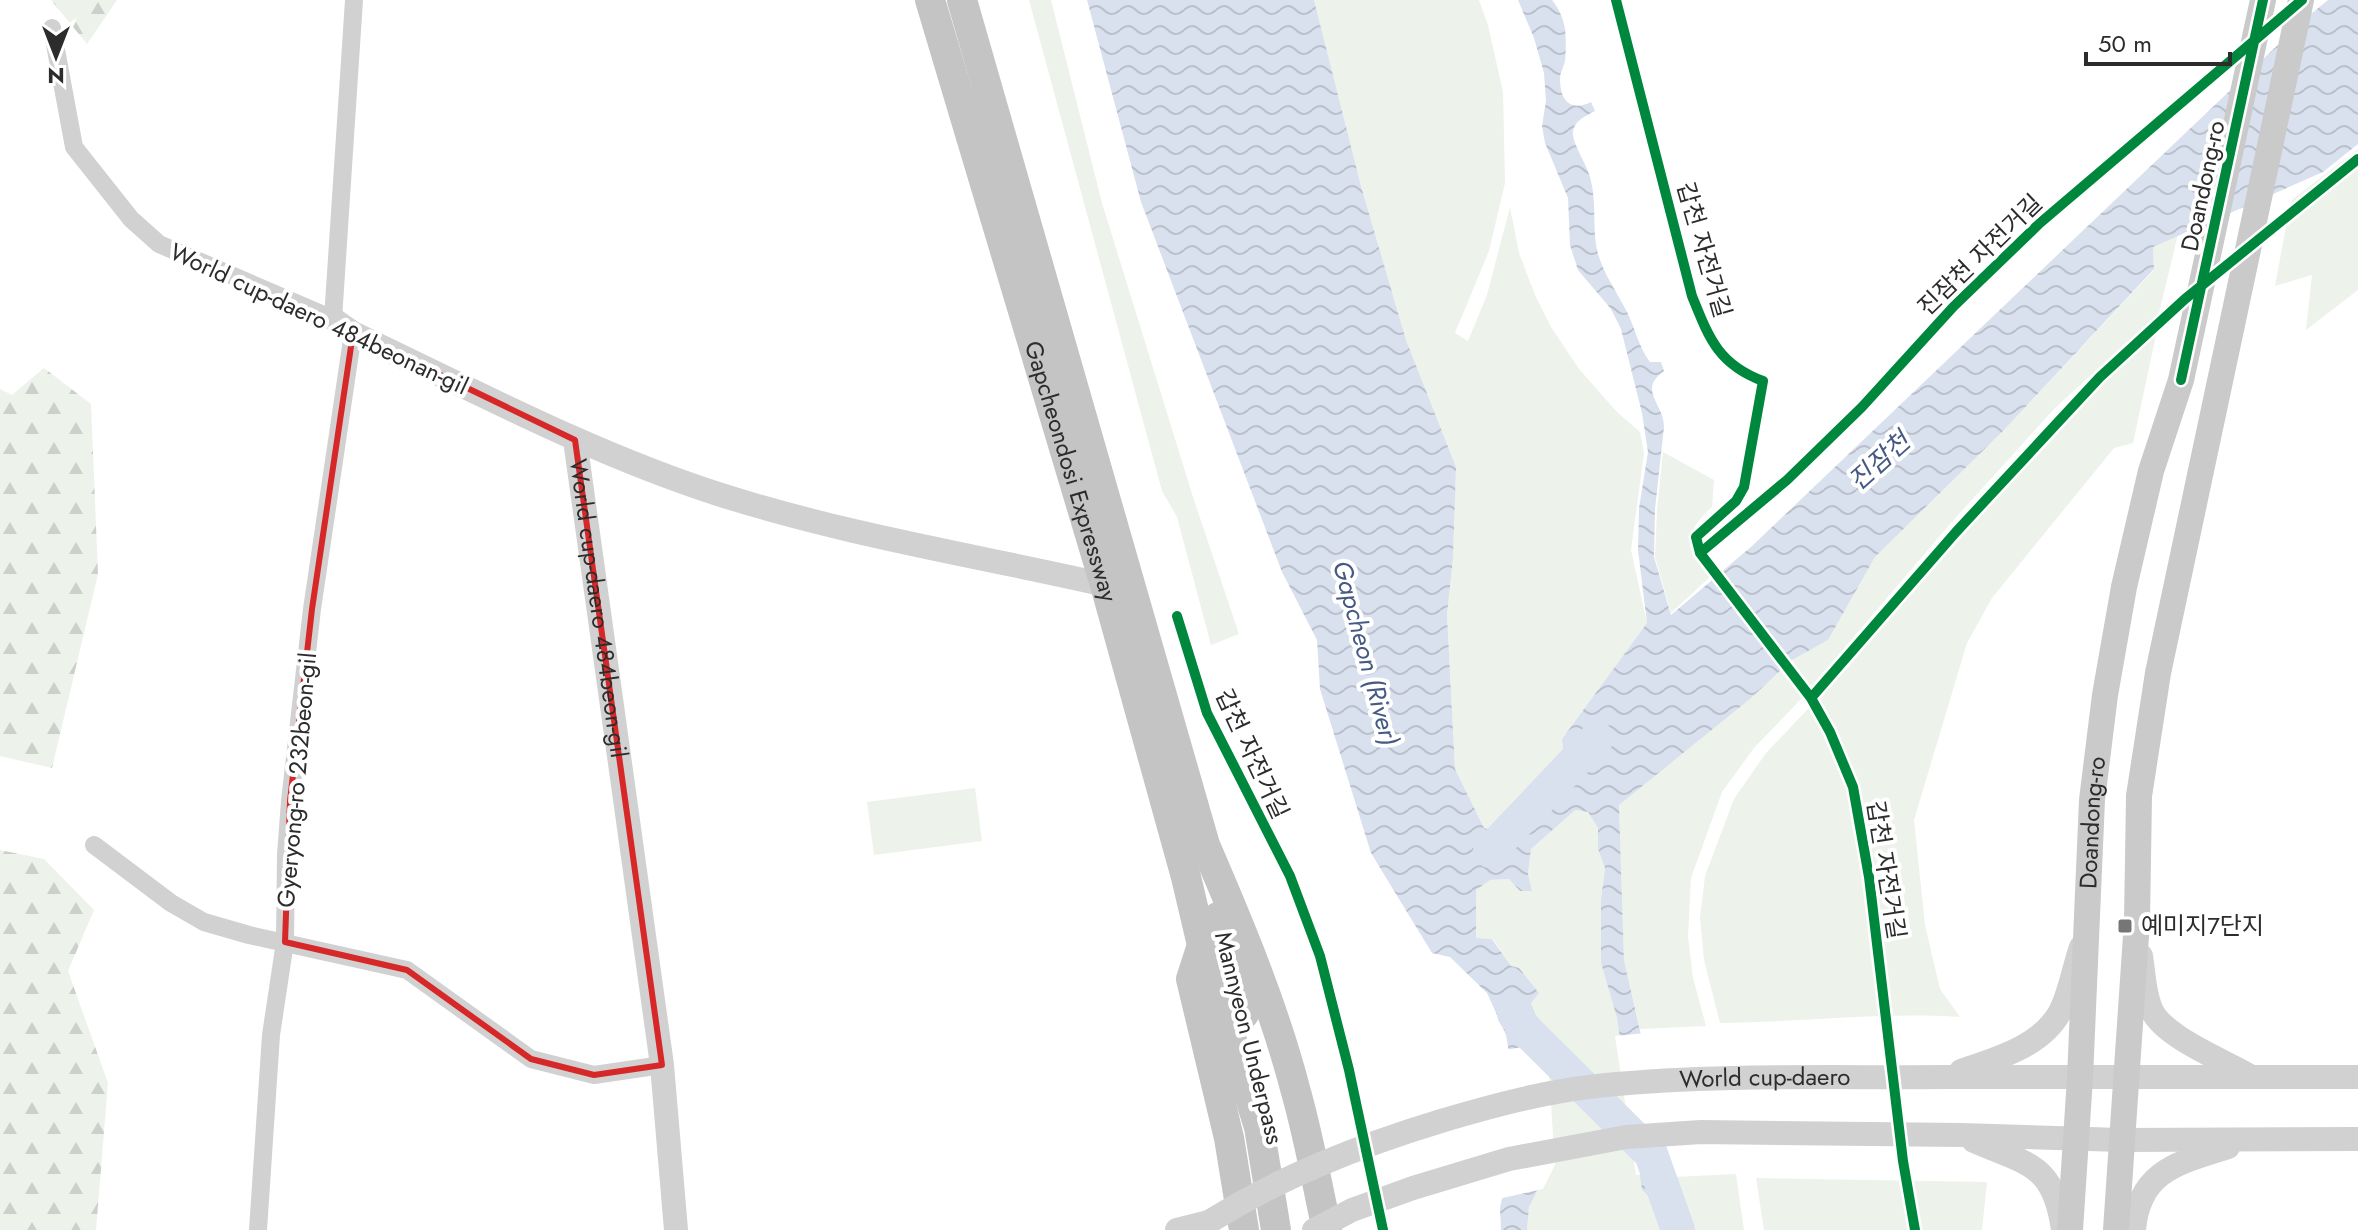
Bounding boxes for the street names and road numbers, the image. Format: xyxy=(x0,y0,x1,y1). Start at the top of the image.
street label: Doandong-ro xyxy=(2172,117,2233,254)
street label: 갑천 자전거길 xyxy=(1668,178,1741,322)
street label: 진잠천 자전거길 xyxy=(1909,186,2050,323)
street label: World cup-daero 484beonan-gil xyxy=(164,234,474,403)
street label: Gapcheondosi Expressway xyxy=(1016,336,1127,606)
street label: World cup-daero 484beon-gil xyxy=(561,457,637,760)
street label: Gyeryong-ro 232beon-gil xyxy=(268,651,325,909)
street label: 갑천 자전거길 xyxy=(1207,683,1298,824)
street label: Doandong-ro xyxy=(2070,754,2114,890)
street label: 갑천 자전거길 xyxy=(1858,798,1915,942)
street label: Mannyeon Underpass xyxy=(1206,928,1293,1148)
street label: World cup-daero xyxy=(1679,1059,1850,1097)

